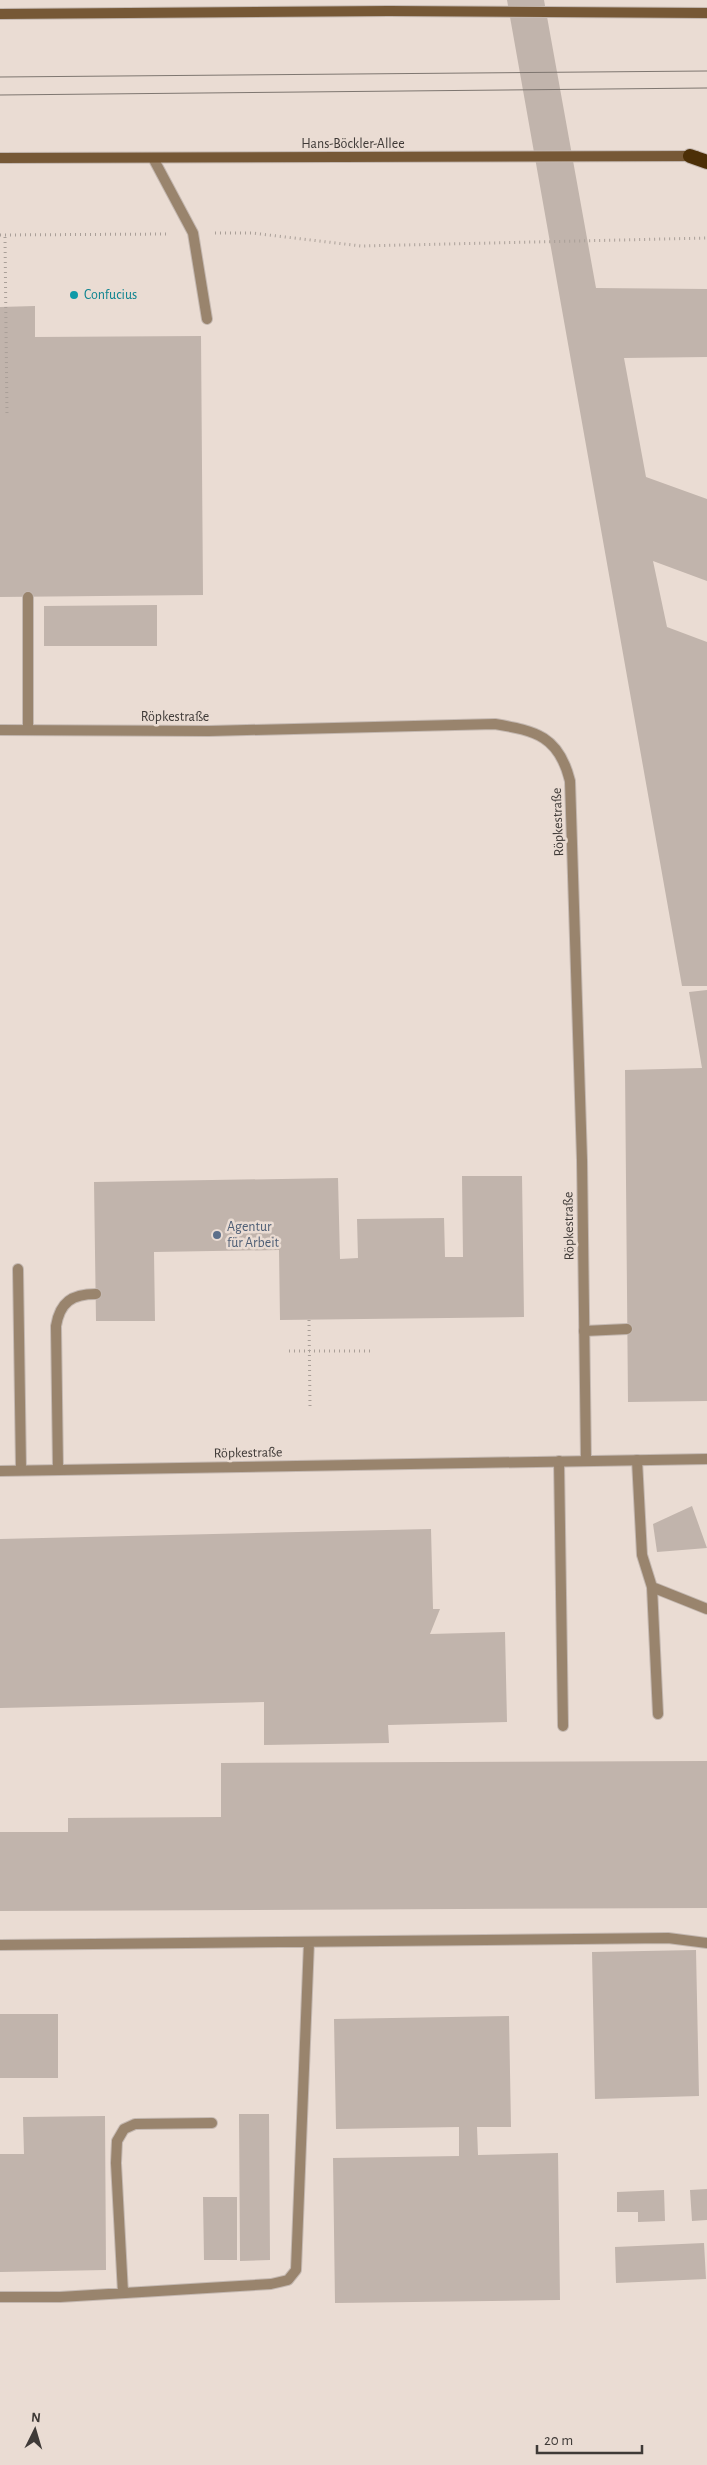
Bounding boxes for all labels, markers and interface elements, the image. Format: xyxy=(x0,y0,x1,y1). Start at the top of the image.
street label: Hans-Böckler-Allee xyxy=(301,137,405,151)
place label: Confucius xyxy=(84,288,137,302)
marker: Confucius xyxy=(68,289,80,301)
street label: Röpkestraße xyxy=(141,710,209,724)
street label: Röpkestraße xyxy=(550,787,566,857)
street label: Röpkestraße xyxy=(561,1192,577,1260)
place label: Agentur für Arbeit xyxy=(227,1220,280,1250)
marker: Agentur für Arbeit xyxy=(211,1229,223,1241)
street label: Röpkestraße xyxy=(214,1445,282,1461)
north arrow xyxy=(10,2405,60,2455)
text: N xyxy=(31,2411,42,2425)
scale bar xyxy=(537,2422,642,2454)
text: 20 m xyxy=(544,2433,573,2448)

